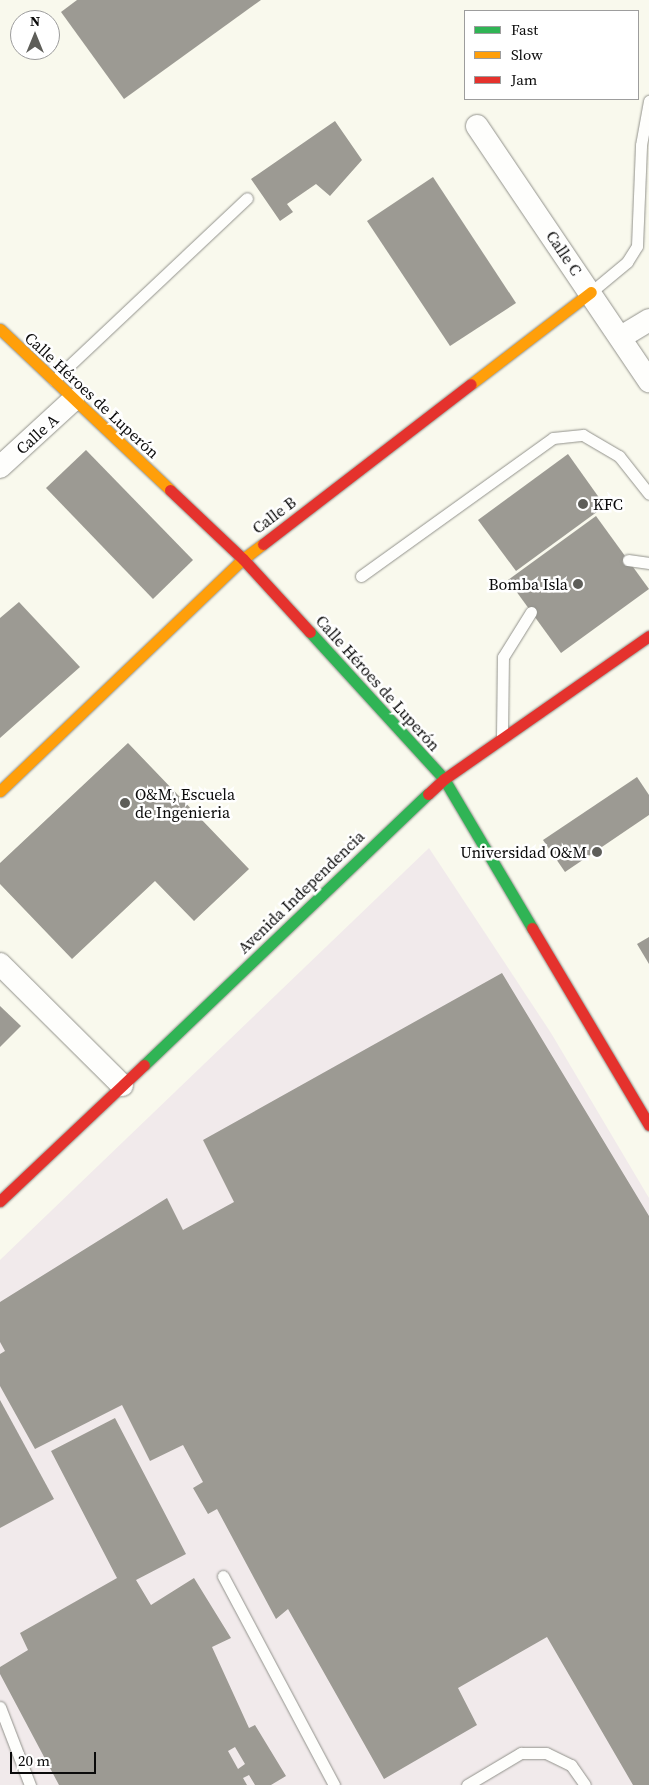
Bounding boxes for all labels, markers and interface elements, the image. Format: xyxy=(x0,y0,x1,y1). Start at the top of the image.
north arrow xyxy=(10,10,60,60)
legend xyxy=(464,10,639,100)
text: N xyxy=(30,11,40,31)
text: Fast xyxy=(511,19,538,40)
text: Slow xyxy=(511,44,543,65)
text: Jam xyxy=(511,69,537,90)
street label: Calle C xyxy=(542,227,586,279)
street label: Calle Héroes de Luperón xyxy=(21,328,163,462)
street label: Calle A xyxy=(12,410,62,458)
street label: Calle B xyxy=(248,492,300,538)
place label: KFC xyxy=(593,494,623,514)
marker: KFC xyxy=(577,498,589,510)
place label: Bomba Isla xyxy=(488,574,568,594)
marker: Bomba Isla xyxy=(572,578,584,590)
street label: Calle Héroes de Luperón xyxy=(312,611,444,755)
place label: O&M, Escuela de Ingenieria xyxy=(135,784,235,822)
marker: O&M, Escuela de Ingenieria xyxy=(119,797,131,809)
street label: Avenida Independencia xyxy=(234,827,368,957)
place label: Universidad O&M xyxy=(460,842,587,862)
marker: Universidad O&M xyxy=(591,846,603,858)
scale bar xyxy=(12,1742,99,1774)
text: 20 m xyxy=(18,1750,50,1771)

